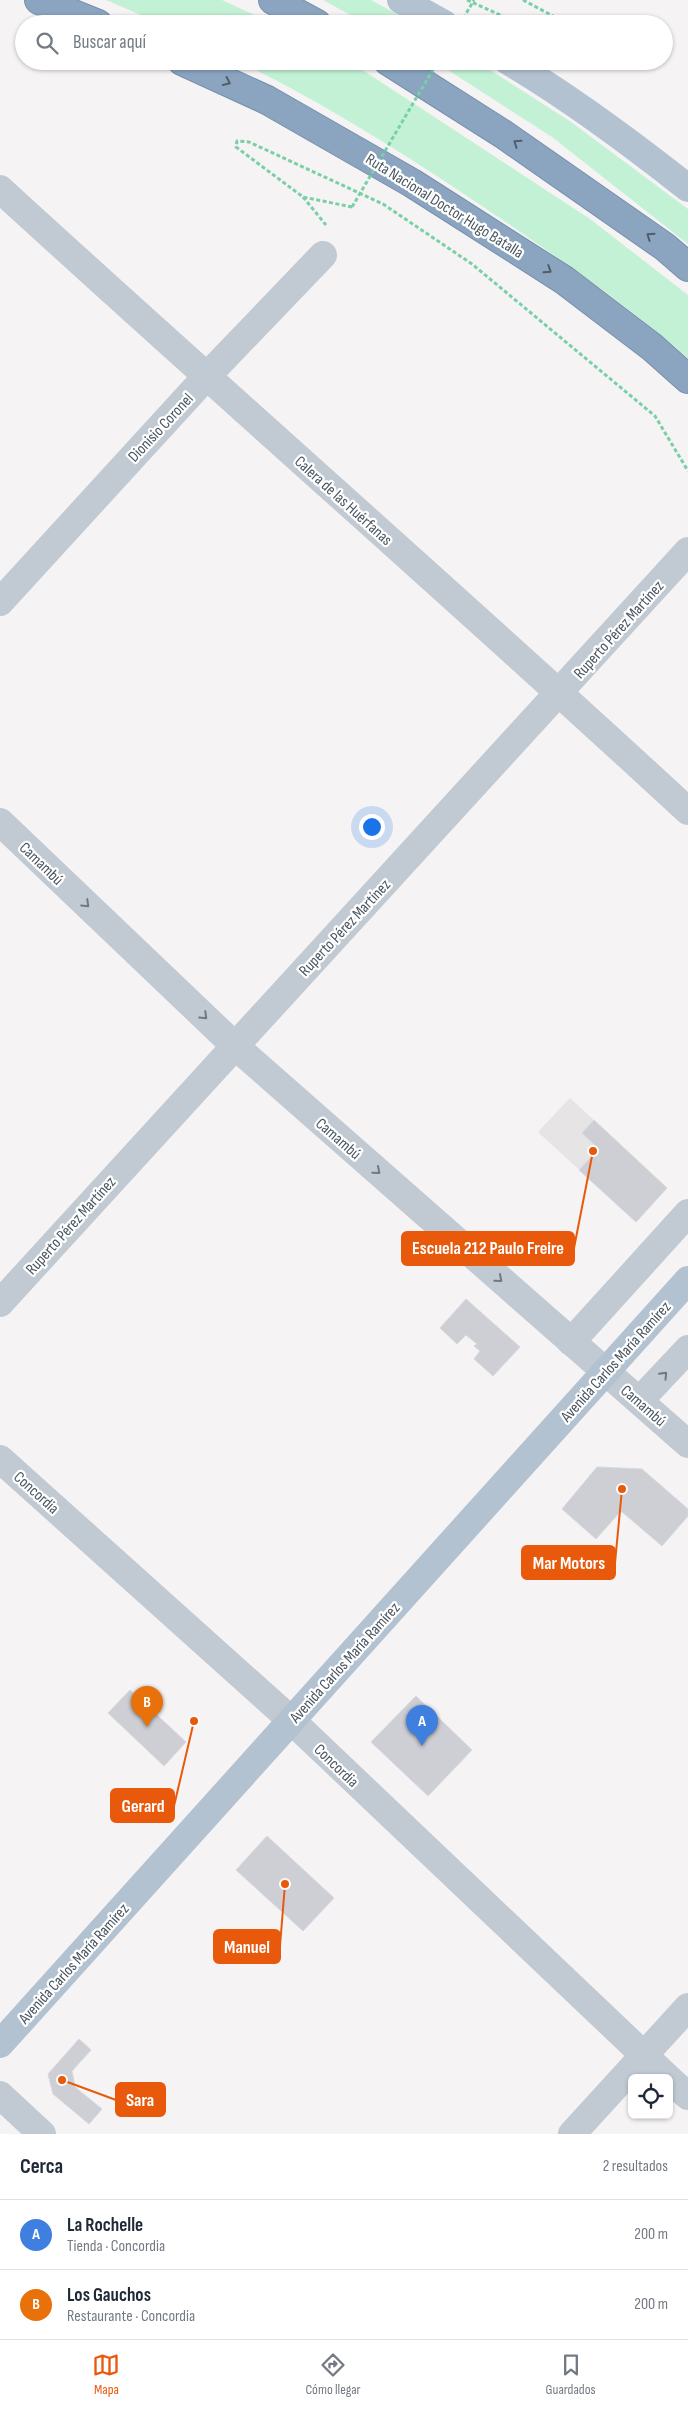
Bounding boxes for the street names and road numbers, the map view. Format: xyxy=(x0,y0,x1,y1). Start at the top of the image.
street label: Ruta Nacional Doctor Hugo Batalla xyxy=(362,150,527,263)
street label: Dionisio Coronel xyxy=(125,390,198,466)
street label: Calera de las Huérfanas xyxy=(290,452,396,550)
street label: Ruperto Pérez Martínez xyxy=(570,577,668,683)
street label: Camambú xyxy=(15,839,67,890)
street label: Ruperto Pérez Martínez xyxy=(295,875,395,980)
street label: Camambú xyxy=(312,1114,365,1164)
street label: Ruperto Pérez Martínez xyxy=(22,1173,120,1279)
street label: Avenida Carlos María Ramírez xyxy=(556,1298,675,1427)
street label: Camambú xyxy=(617,1381,670,1431)
street label: Concordia xyxy=(9,1468,63,1518)
street label: Avenida Carlos María Ramírez xyxy=(285,1599,404,1728)
street label: Concordia xyxy=(310,1740,362,1792)
street label: Avenida Carlos María Ramírez xyxy=(14,1900,133,2029)

